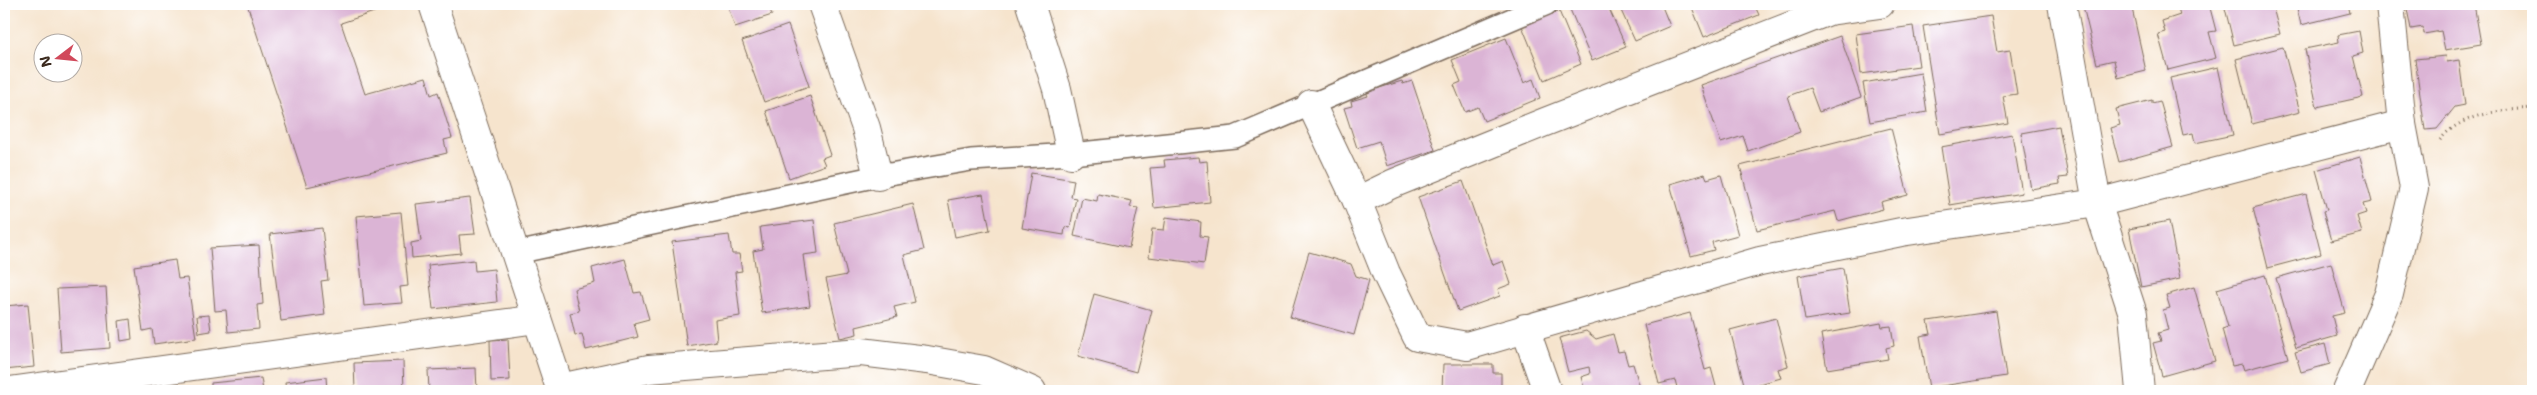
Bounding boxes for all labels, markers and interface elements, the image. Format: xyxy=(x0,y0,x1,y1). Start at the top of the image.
north arrow xyxy=(32,32,82,82)
text: N xyxy=(35,54,56,69)

